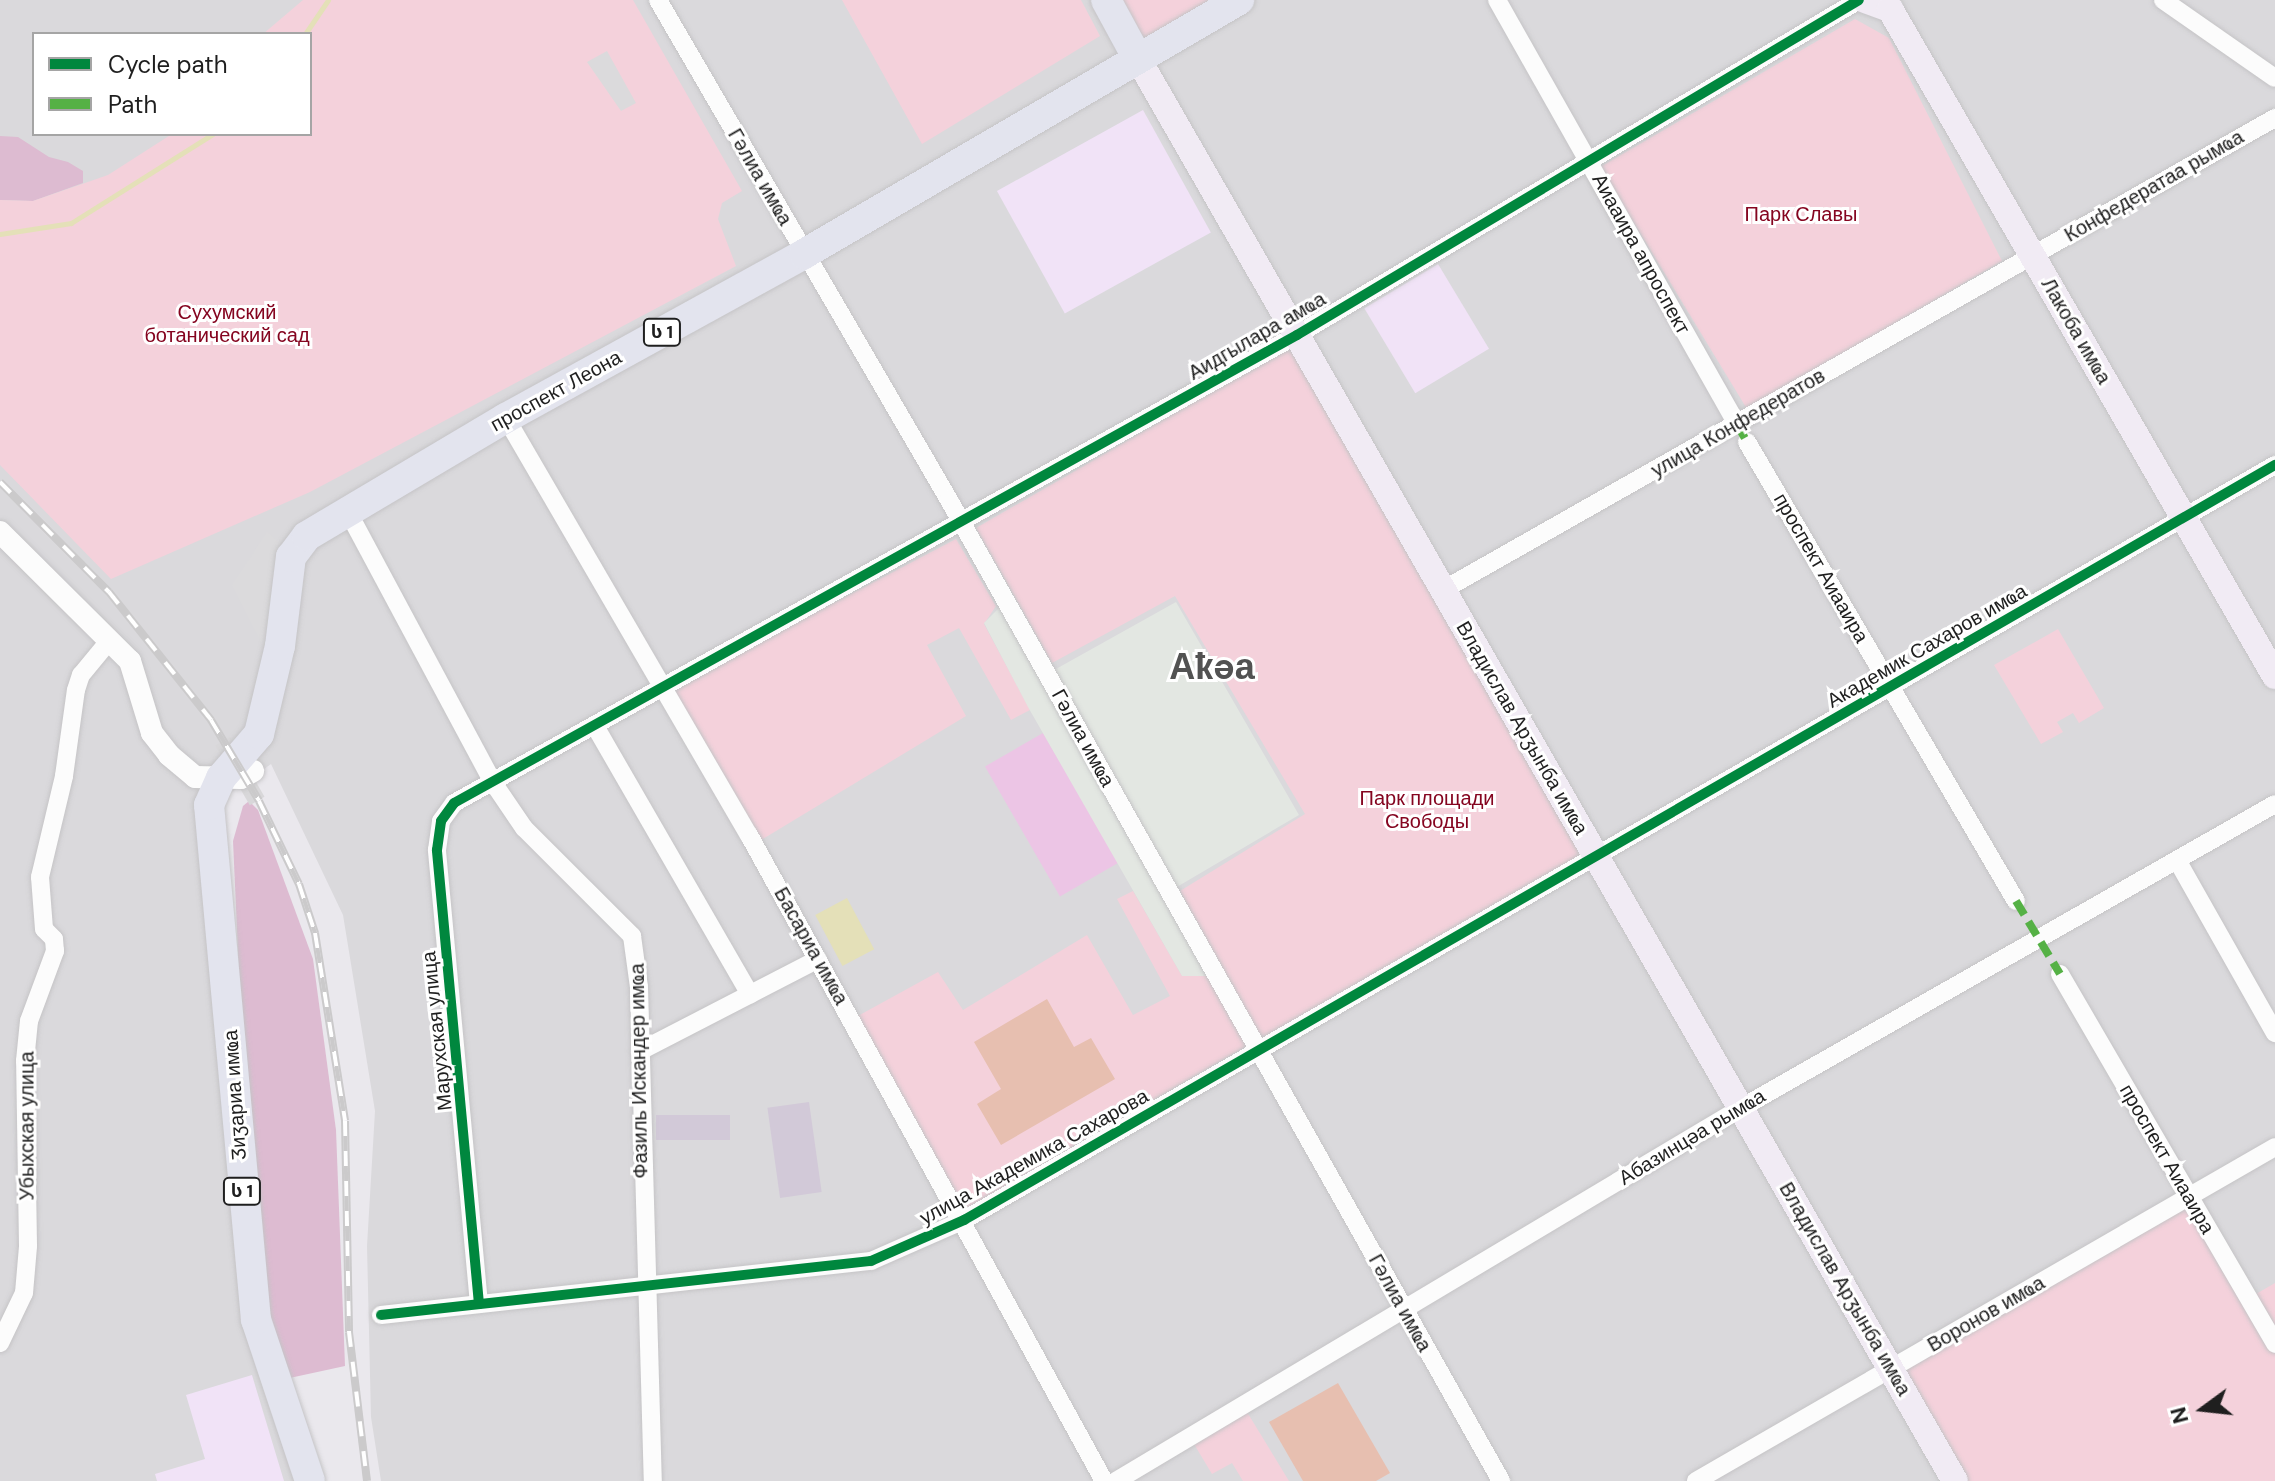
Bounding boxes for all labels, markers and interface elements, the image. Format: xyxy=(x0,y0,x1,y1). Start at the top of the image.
legend xyxy=(32,32,312,136)
text: Cycle path xyxy=(108,49,227,80)
text: Path xyxy=(108,89,157,120)
street label: Гәлиа имҩа xyxy=(723,124,797,230)
street label: Конфедератаа рымҩа xyxy=(2060,125,2248,247)
street label: Аиааира апроспект xyxy=(1587,170,1695,338)
park label: Парк Славы xyxy=(1745,202,1857,226)
street label: Лакоба имҩа xyxy=(2036,274,2116,388)
street label: Аидгылара амҩа xyxy=(1184,287,1330,385)
park label: Сухумский ботанический сад xyxy=(144,300,310,347)
road number: ს 1 xyxy=(642,318,682,346)
street label: проспект Леона xyxy=(486,345,626,437)
street label: улица Конфедератов xyxy=(1647,363,1829,483)
street label: проспект Аиааира xyxy=(1768,489,1874,647)
street label: Академик Сахаров имҩа xyxy=(1823,579,2031,713)
street label: Владислав Арӡынба имҩа xyxy=(1451,617,1593,839)
district label: Аҟəа xyxy=(1169,645,1255,689)
street label: Гәлиа имҩа xyxy=(1046,685,1120,791)
park label: Парк площади Свободы xyxy=(1360,786,1494,833)
street label: Басариа имҩа xyxy=(769,883,853,1009)
street label: Марухская улица xyxy=(417,950,457,1112)
street label: Фазиль Искандер имҩа xyxy=(625,963,653,1179)
street label: Ӡиӡариа имҩа xyxy=(218,1029,252,1161)
street label: Убыхская улица xyxy=(15,1051,39,1201)
street label: проспект Аиааира xyxy=(2114,1080,2220,1238)
street label: улица Академика Сахарова xyxy=(915,1084,1153,1230)
street label: Абазинцәа рымҩа xyxy=(1614,1084,1770,1190)
road number: ს 1 xyxy=(222,1177,262,1205)
street label: Владислав Арӡынба имҩа xyxy=(1774,1178,1916,1400)
street label: Гәлиа имҩа xyxy=(1363,1250,1437,1356)
street label: Воронов имҩа xyxy=(1923,1271,2049,1357)
north arrow xyxy=(2163,1369,2243,1449)
text: N xyxy=(2163,1404,2195,1427)

